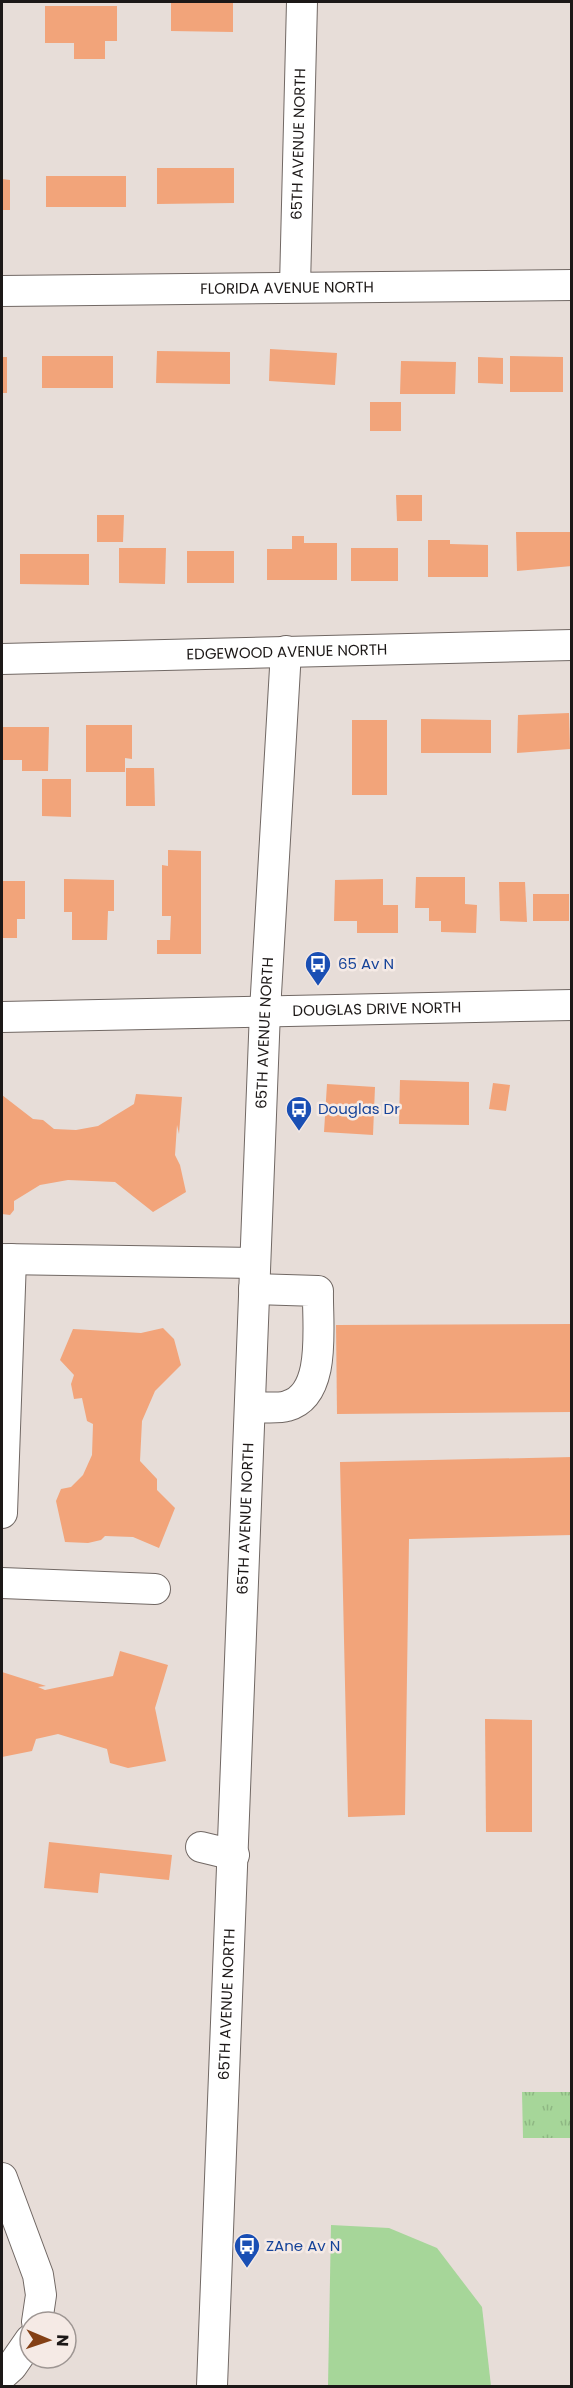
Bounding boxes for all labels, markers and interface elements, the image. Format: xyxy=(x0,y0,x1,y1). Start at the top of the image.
street label: 65TH AVENUE NORTH xyxy=(286,68,310,220)
street label: FLORIDA AVENUE NORTH xyxy=(200,276,374,299)
street label: EDGEWOOD AVENUE NORTH xyxy=(186,639,388,664)
bus stop icon: 65 Av N xyxy=(303,949,333,987)
place label: 65 Av N xyxy=(338,953,394,974)
street label: 65TH AVENUE NORTH xyxy=(250,957,278,1109)
street label: DOUGLAS DRIVE NORTH xyxy=(292,996,462,1021)
bus stop icon: Douglas Dr xyxy=(284,1094,314,1132)
place label: Douglas Dr xyxy=(318,1098,400,1119)
street label: 65TH AVENUE NORTH xyxy=(232,1442,258,1595)
street label: 65TH AVENUE NORTH xyxy=(213,1928,240,2081)
bus stop icon: ZAne Av N xyxy=(232,2231,262,2269)
place label: ZAne Av N xyxy=(266,2235,340,2256)
north arrow xyxy=(18,2310,78,2370)
text: N xyxy=(51,2334,74,2347)

